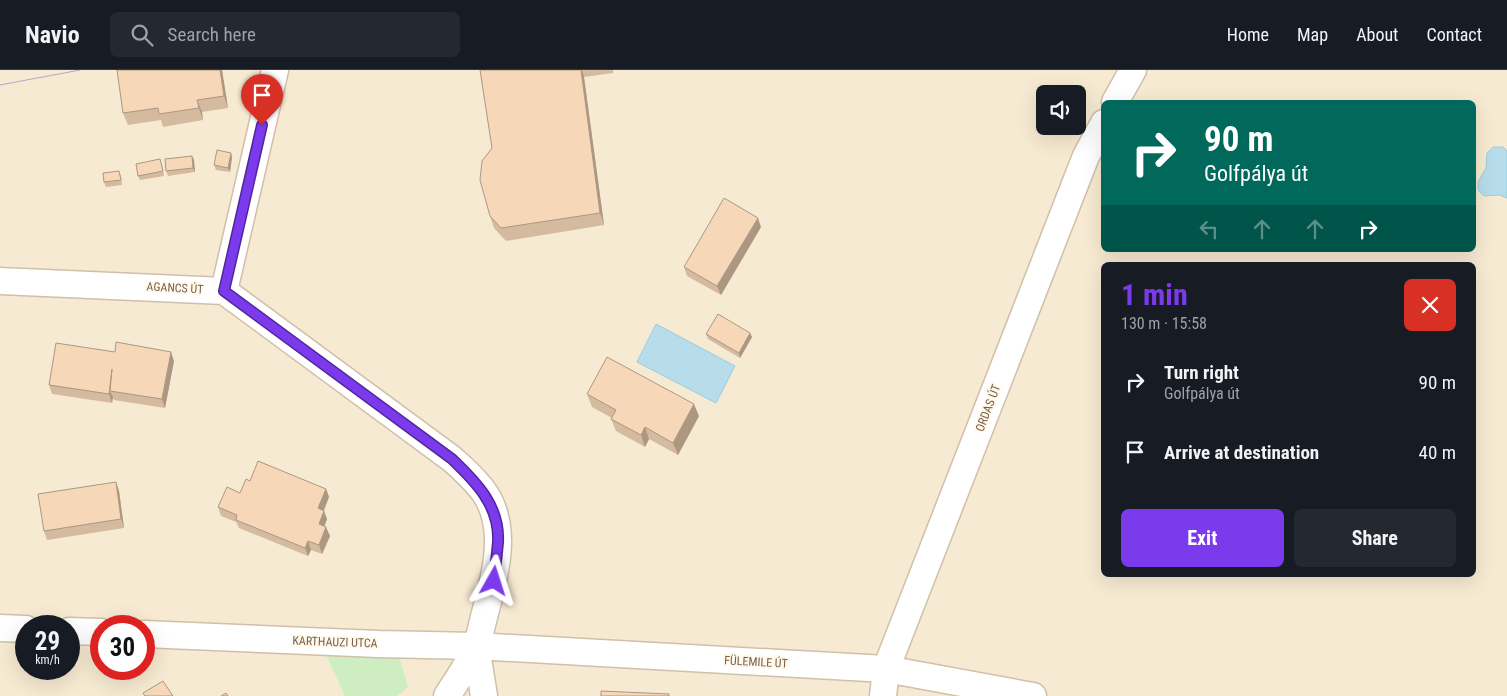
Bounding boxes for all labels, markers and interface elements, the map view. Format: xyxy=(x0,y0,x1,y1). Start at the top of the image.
search box xyxy=(110,12,460,57)
text: Navio xyxy=(25,21,80,49)
icon: search xyxy=(128,21,156,49)
text: Search here xyxy=(168,23,256,46)
text: Home xyxy=(1227,24,1269,45)
text: Map xyxy=(1297,24,1328,45)
text: About xyxy=(1356,24,1398,45)
text: Contact xyxy=(1426,24,1482,45)
pin xyxy=(241,74,283,125)
icon: arrive xyxy=(248,81,276,109)
map controls xyxy=(1036,85,1086,135)
button: sound xyxy=(1036,85,1086,135)
text: 90 m xyxy=(1204,119,1273,160)
icon: right xyxy=(1121,120,1186,185)
text: Golfpálya út xyxy=(1204,161,1308,186)
icon: left xyxy=(1195,215,1223,243)
icon: ahead xyxy=(1248,215,1276,243)
icon: ahead xyxy=(1301,215,1329,243)
icon: right xyxy=(1354,215,1382,243)
text: 1 min xyxy=(1121,277,1188,312)
street label: AGANCS ÚT xyxy=(146,279,204,296)
button: close xyxy=(1404,279,1456,331)
text: 130 m · 15:58 xyxy=(1121,314,1207,333)
text: Turn right xyxy=(1164,361,1239,384)
icon: right xyxy=(1121,368,1149,396)
text: 90 m xyxy=(1419,371,1456,394)
street label: ORDAS ÚT xyxy=(972,382,1003,433)
text: Golfpálya út xyxy=(1164,384,1240,403)
icon: arrive xyxy=(1121,438,1149,466)
text: Arrive at destination xyxy=(1164,441,1319,464)
text: 40 m xyxy=(1419,441,1456,464)
button: Exit xyxy=(1121,509,1284,567)
button: Share xyxy=(1294,509,1456,567)
position arrow xyxy=(467,554,519,606)
speed limit sign: 30 xyxy=(90,615,155,680)
text: 29 xyxy=(35,627,60,656)
street label: KARTHAUZI UTCA xyxy=(292,634,378,650)
street label: FÜLEMILE ÚT xyxy=(724,652,788,671)
text: km/h xyxy=(35,653,60,667)

